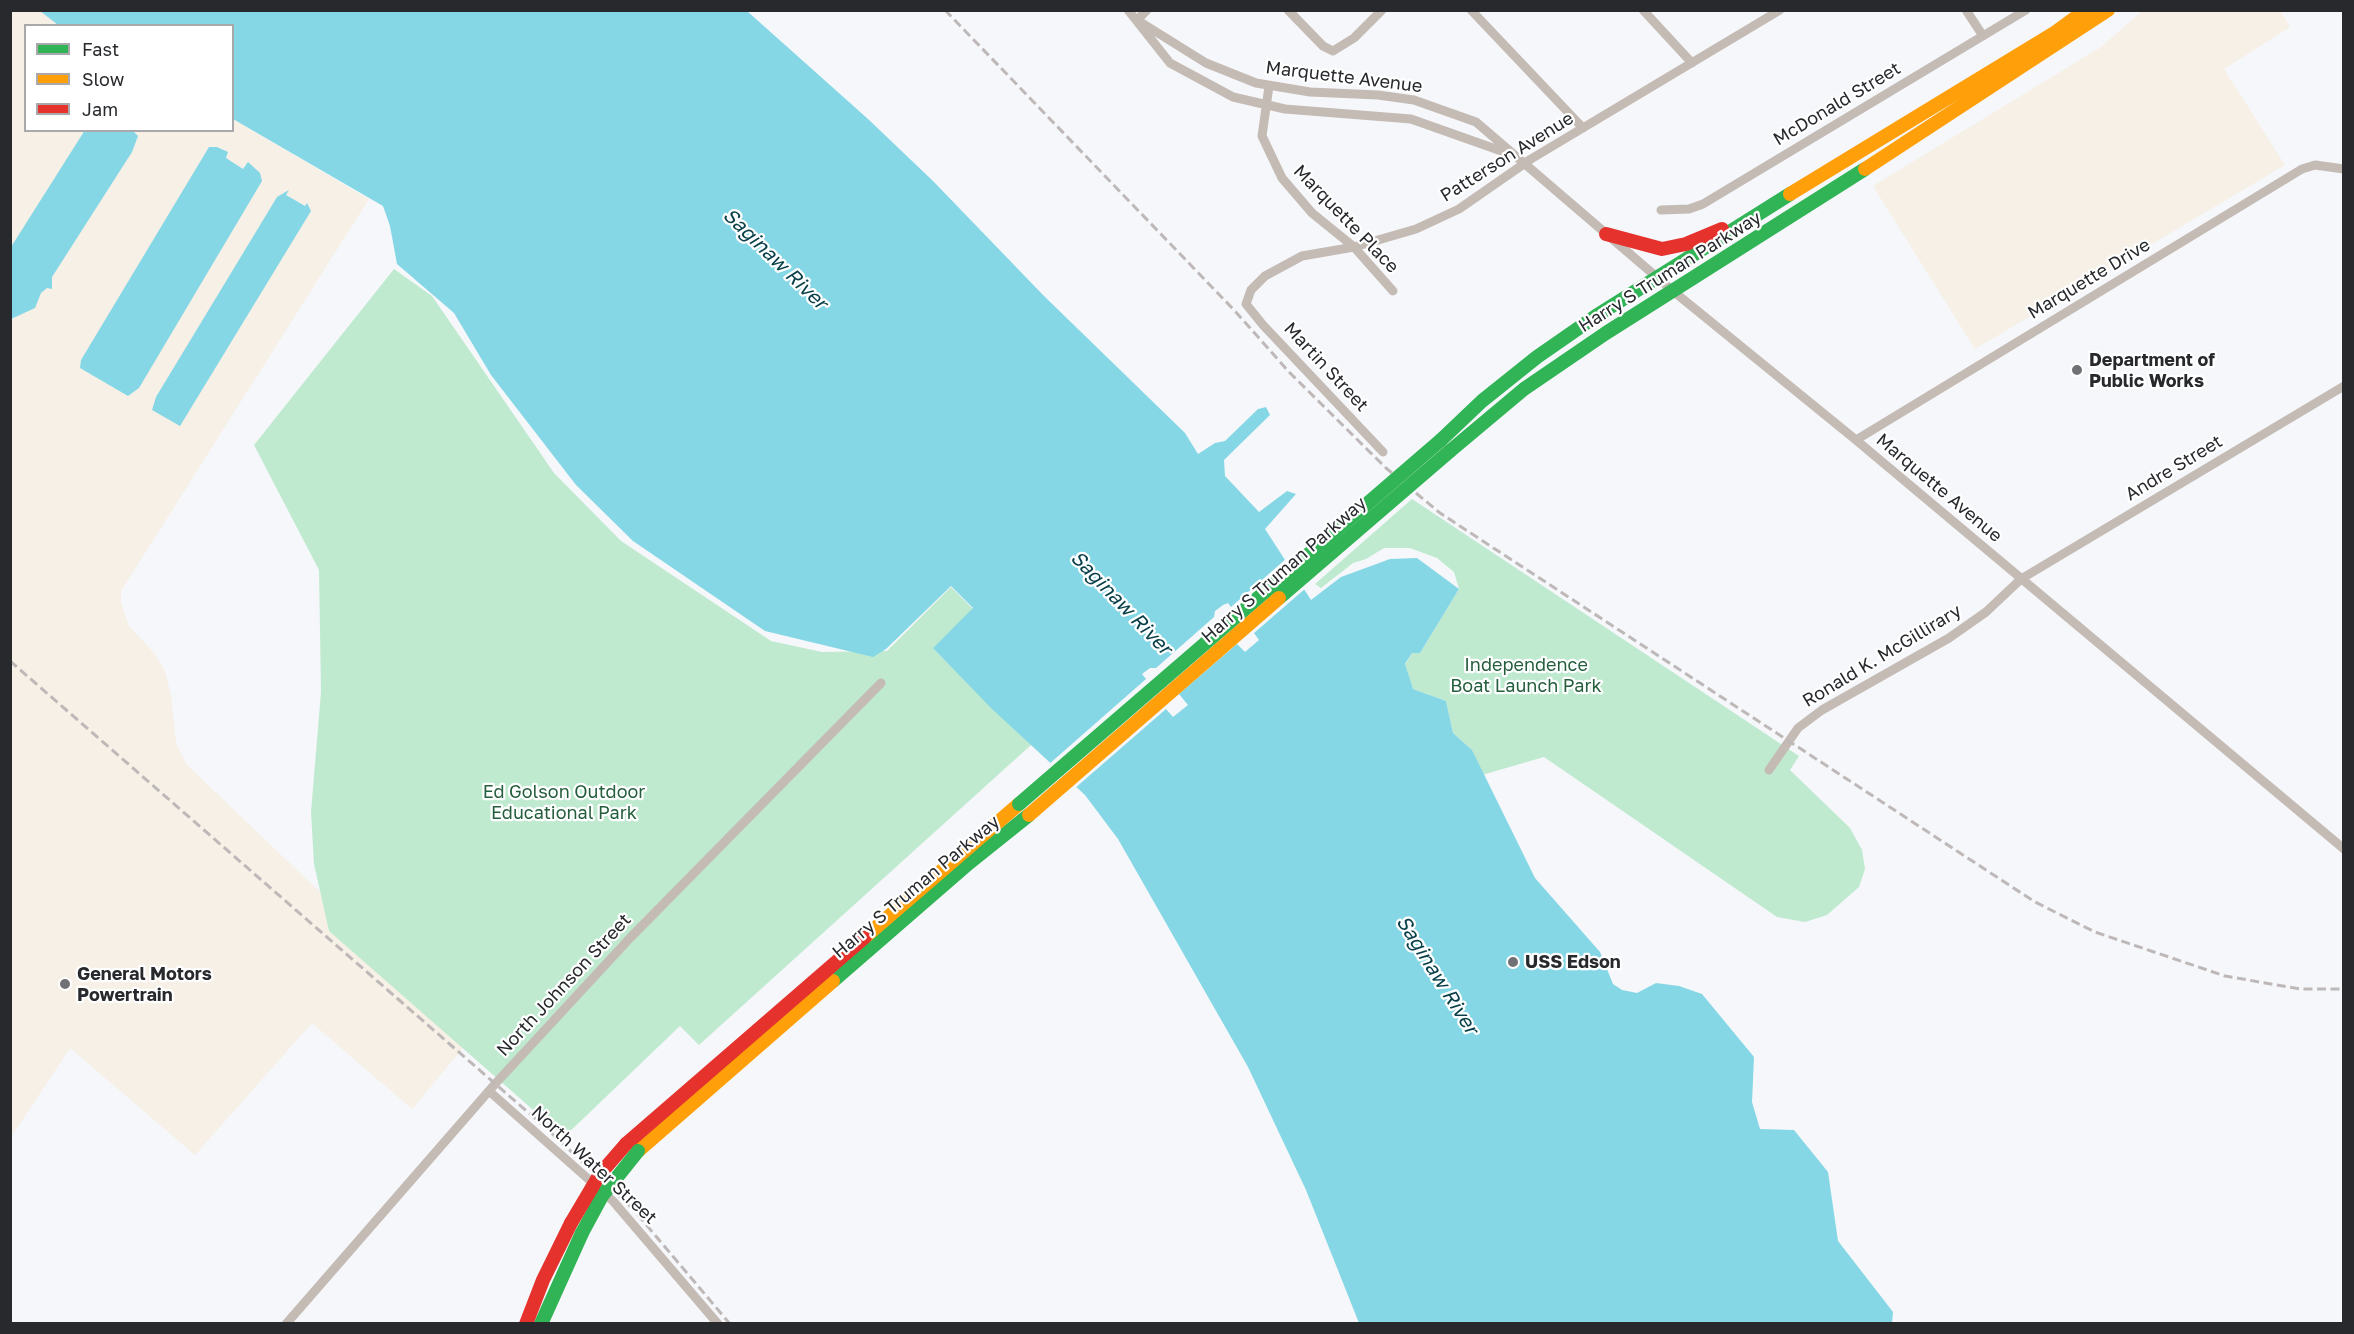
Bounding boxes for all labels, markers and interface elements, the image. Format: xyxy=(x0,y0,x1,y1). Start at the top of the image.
legend xyxy=(24,24,234,132)
text: Fast xyxy=(82,38,119,60)
street label: Marquette Avenue xyxy=(1264,57,1424,97)
street label: McDonald Street xyxy=(1770,58,1904,150)
text: Slow xyxy=(82,68,124,90)
text: Jam xyxy=(82,98,118,120)
street label: Patterson Avenue xyxy=(1437,107,1577,207)
street label: Marquette Place xyxy=(1289,160,1403,278)
water label: Saginaw River xyxy=(718,203,832,315)
street label: Harry S Truman Parkway xyxy=(1575,207,1765,337)
street label: Marquette Drive xyxy=(2024,234,2154,324)
street label: Martin Street xyxy=(1279,318,1373,416)
place label: Department of Public Works xyxy=(2089,349,2215,392)
marker: Department of Public Works xyxy=(2070,363,2084,377)
street label: Marquette Avenue xyxy=(1872,429,2006,547)
street label: Andre Street xyxy=(2122,431,2226,505)
street label: Harry S Truman Parkway xyxy=(1197,493,1371,647)
water label: Saginaw River xyxy=(1065,546,1177,660)
street label: Ronald K. McGillirary xyxy=(1799,600,1965,712)
park label: Independence Boat Launch Park xyxy=(1450,654,1602,696)
park label: Ed Golson Outdoor Educational Park xyxy=(483,781,645,824)
street label: Harry S Truman Parkway xyxy=(828,811,1004,963)
street label: North Johnson Street xyxy=(492,909,636,1061)
water label: Saginaw River xyxy=(1391,911,1483,1039)
place label: USS Edson xyxy=(1525,951,1621,973)
marker: USS Edson xyxy=(1506,955,1520,969)
place label: General Motors Powertrain xyxy=(77,963,212,1006)
marker: General Motors Powertrain xyxy=(58,977,72,991)
street label: North Water Street xyxy=(527,1101,661,1229)

